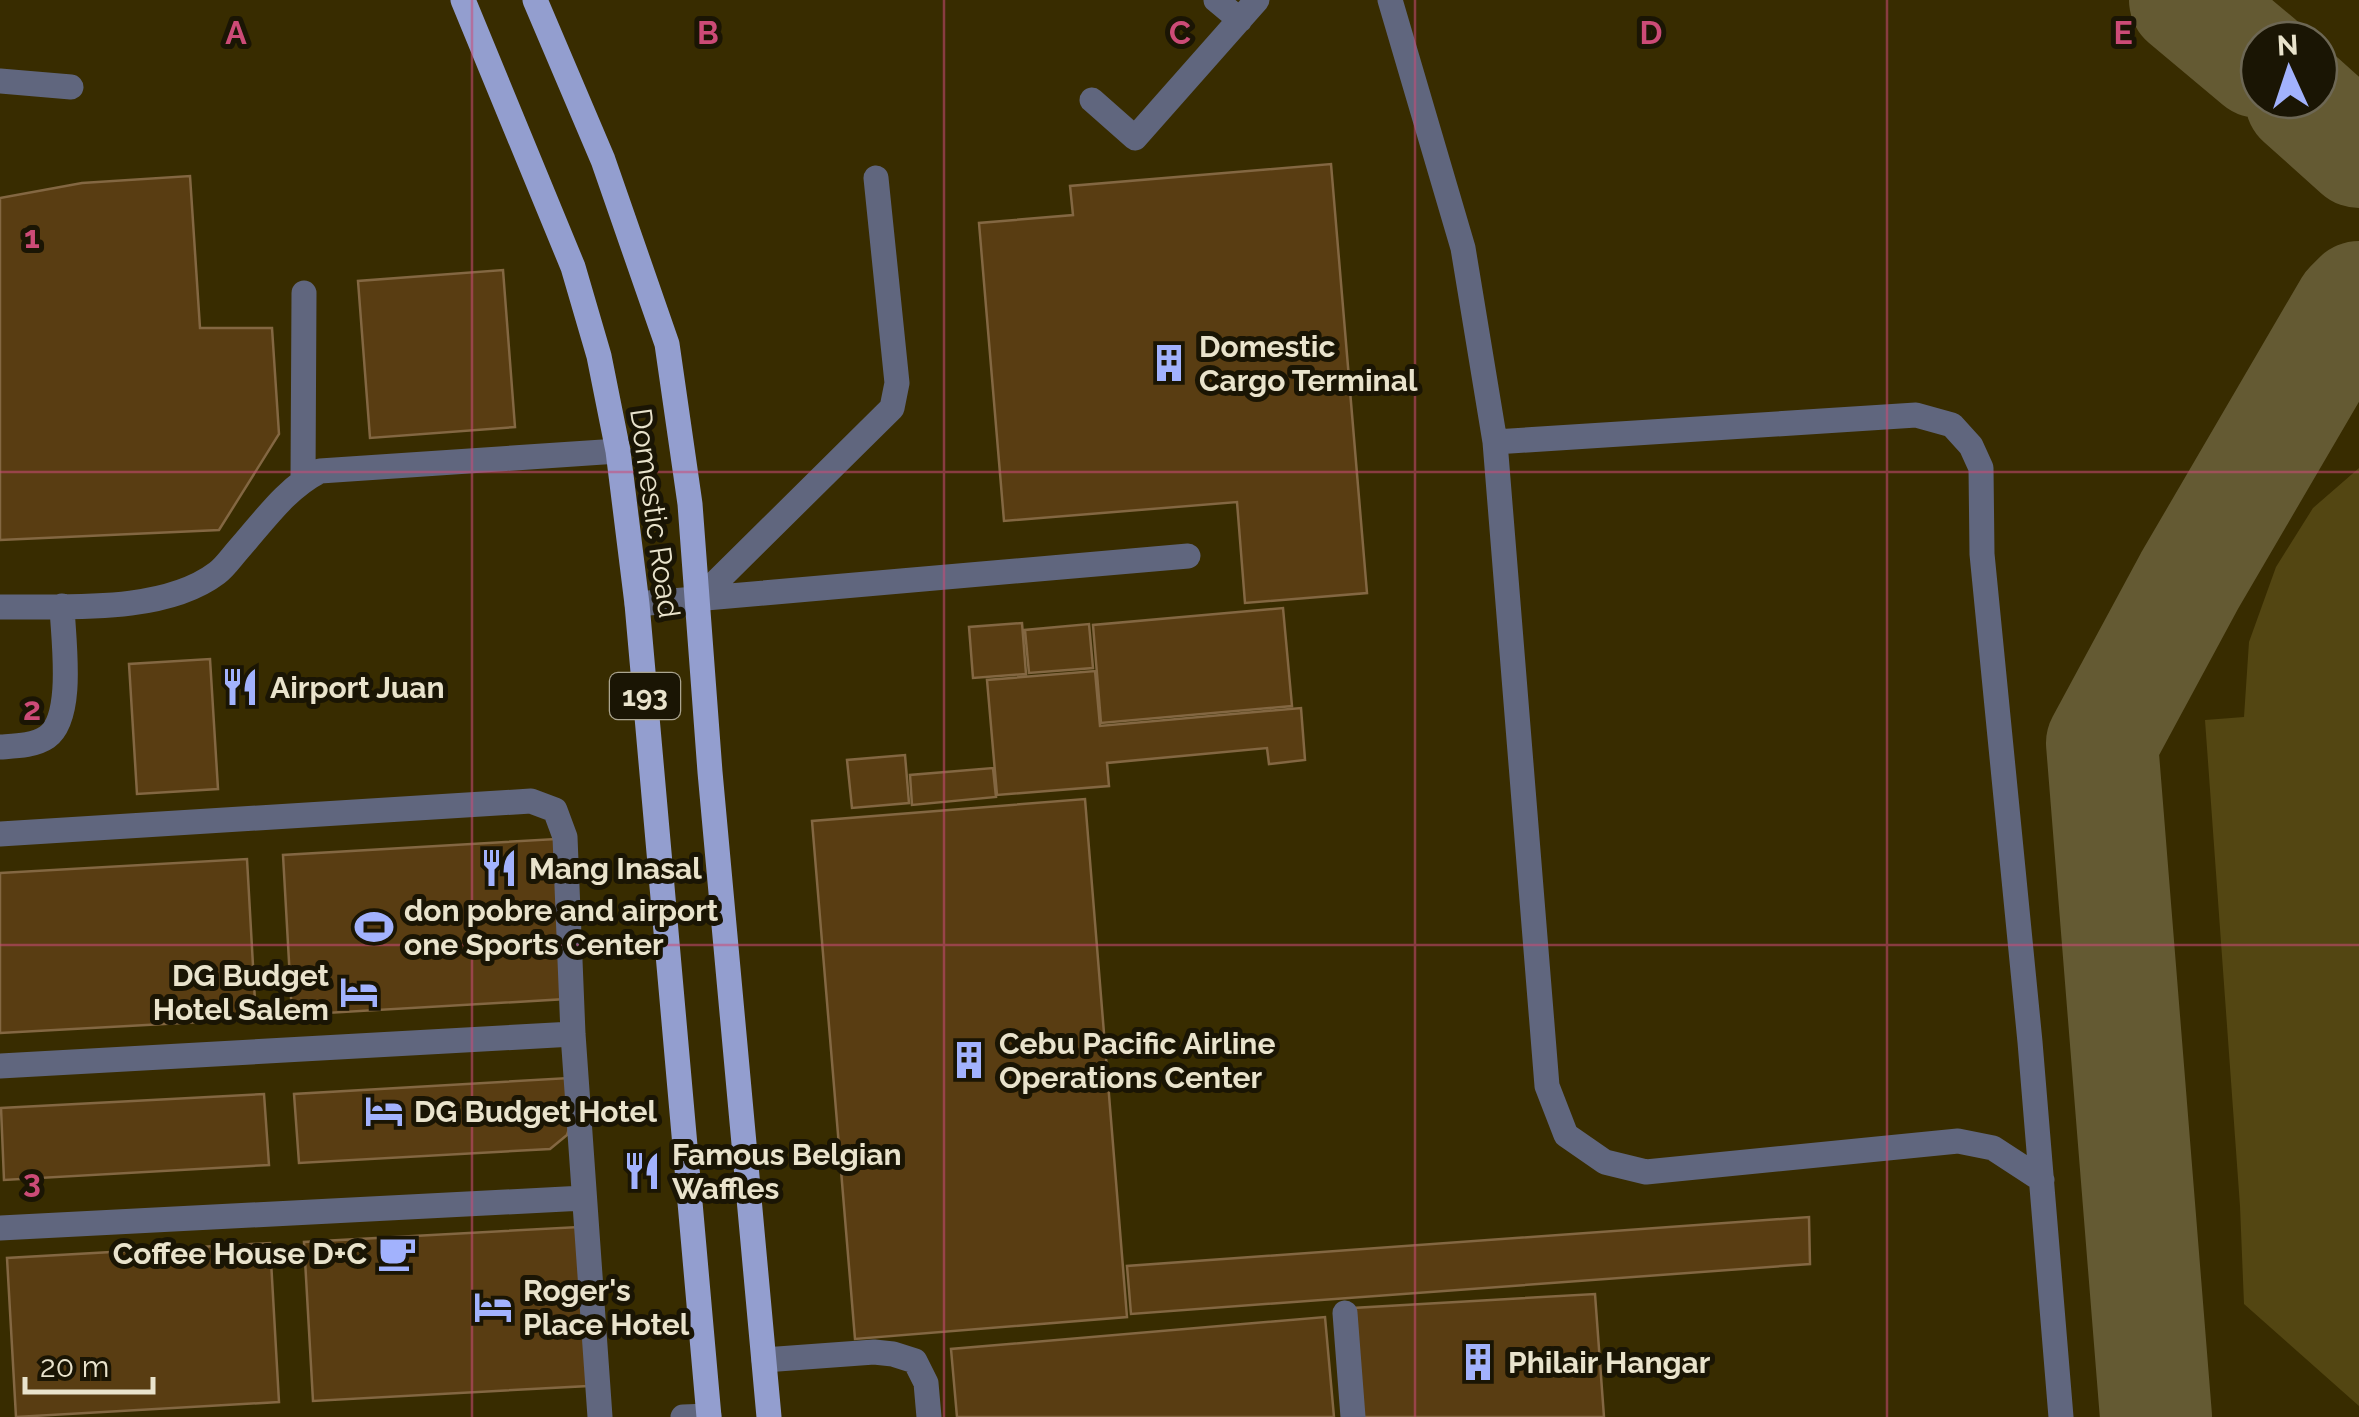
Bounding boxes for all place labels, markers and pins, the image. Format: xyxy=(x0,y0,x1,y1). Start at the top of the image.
place label: Domestic Cargo Terminal xyxy=(1199,329,1418,398)
building icon: Domestic Cargo Terminal xyxy=(1148,342,1190,384)
restaurant icon: Airport Juan xyxy=(219,666,261,708)
place label: Airport Juan xyxy=(270,670,445,705)
restaurant icon: Mang Inasal xyxy=(478,847,520,889)
place label: Mang Inasal xyxy=(529,851,702,886)
place label: don pobre and airport one Sports Center xyxy=(404,893,719,962)
sports icon: don pobre and airport one Sports Center xyxy=(353,906,395,948)
place label: DG Budget Hotel Salem xyxy=(153,958,329,1027)
hotel icon: DG Budget Hotel Salem xyxy=(338,971,380,1013)
place label: Cebu Pacific Airline Operations Center xyxy=(999,1026,1275,1095)
building icon: Cebu Pacific Airline Operations Center xyxy=(948,1039,990,1081)
hotel icon: DG Budget Hotel xyxy=(363,1090,405,1132)
place label: DG Budget Hotel xyxy=(414,1094,658,1129)
place label: Famous Belgian Waffles xyxy=(672,1137,902,1206)
restaurant icon: Famous Belgian Waffles xyxy=(621,1150,663,1192)
cafe icon: Coffee House D+C xyxy=(376,1232,418,1274)
place label: Coffee House D+C xyxy=(113,1236,367,1271)
place label: Roger's Place Hotel xyxy=(523,1273,690,1342)
hotel icon: Roger's Place Hotel xyxy=(472,1286,514,1328)
building icon: Philair Hangar xyxy=(1457,1341,1499,1383)
place label: Philair Hangar xyxy=(1508,1345,1711,1380)

